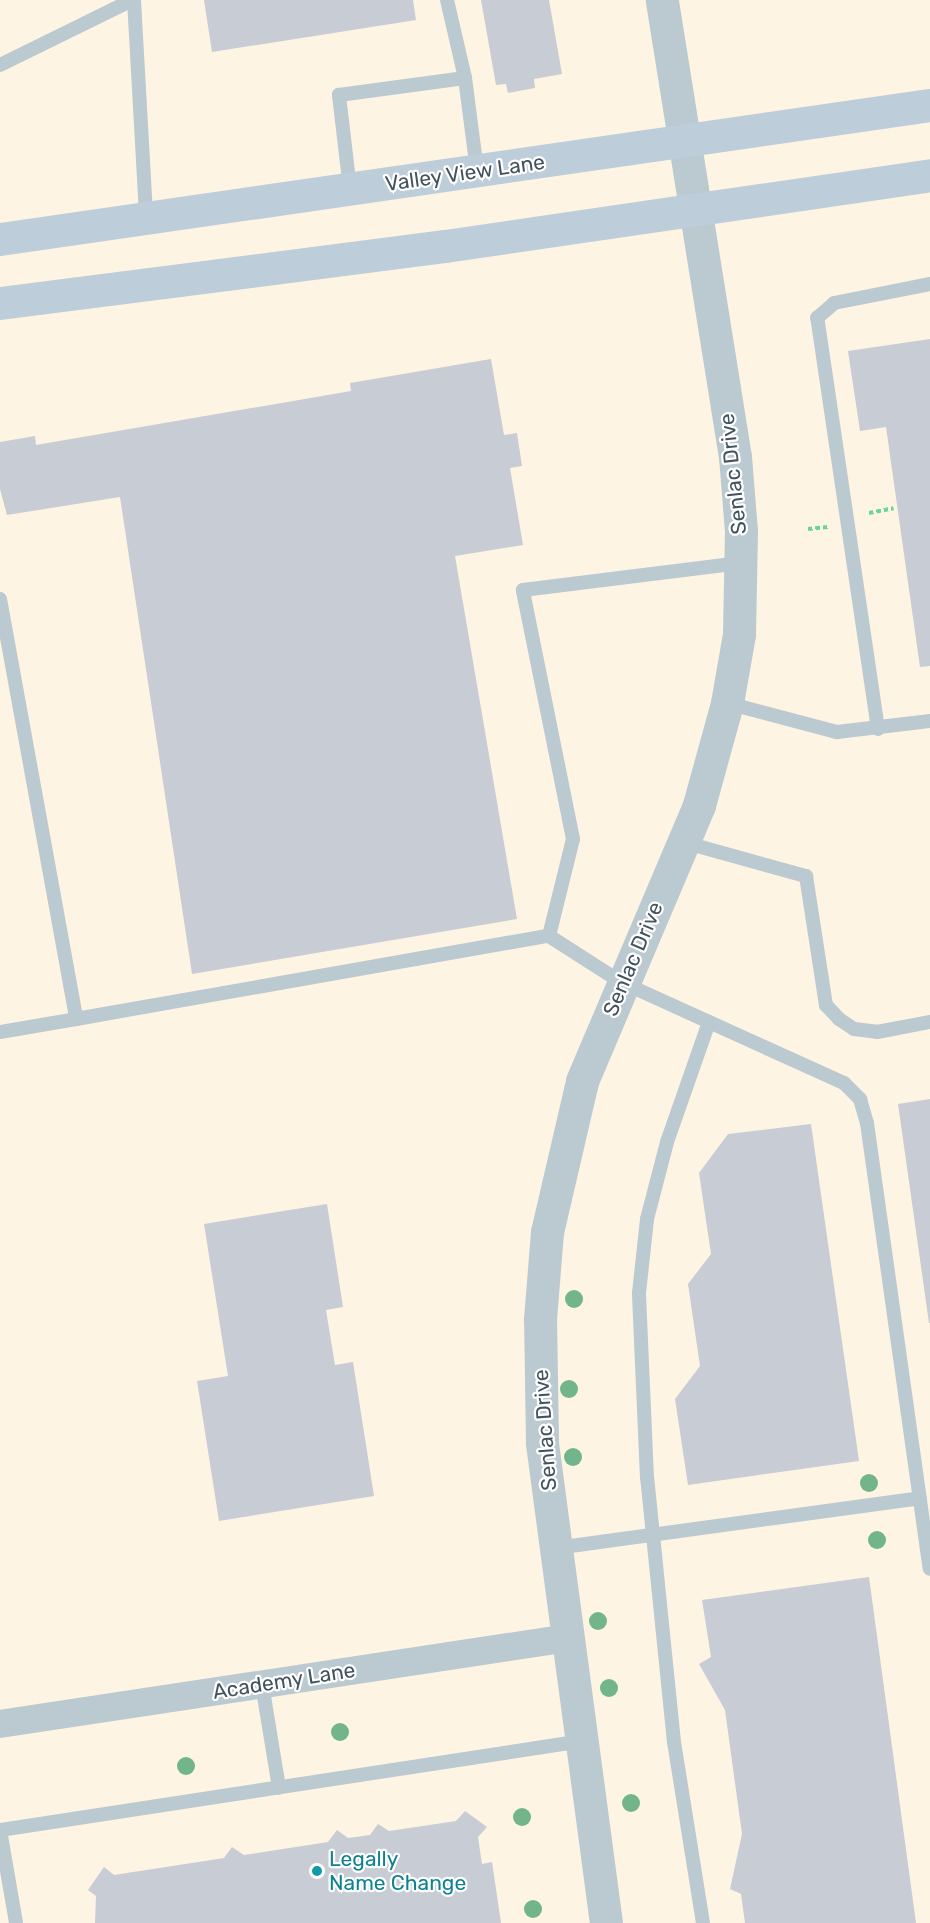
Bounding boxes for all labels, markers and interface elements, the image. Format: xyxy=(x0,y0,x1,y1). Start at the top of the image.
street label: Valley View Lane xyxy=(383,149,547,197)
street label: Senlac Drive xyxy=(714,412,752,536)
street label: Senlac Drive xyxy=(598,898,668,1020)
street label: Senlac Drive xyxy=(528,1369,562,1491)
street label: Academy Lane xyxy=(211,1657,357,1705)
place label: Legally Name Change xyxy=(329,1846,466,1896)
marker: Legally Name Change xyxy=(310,1864,324,1878)

